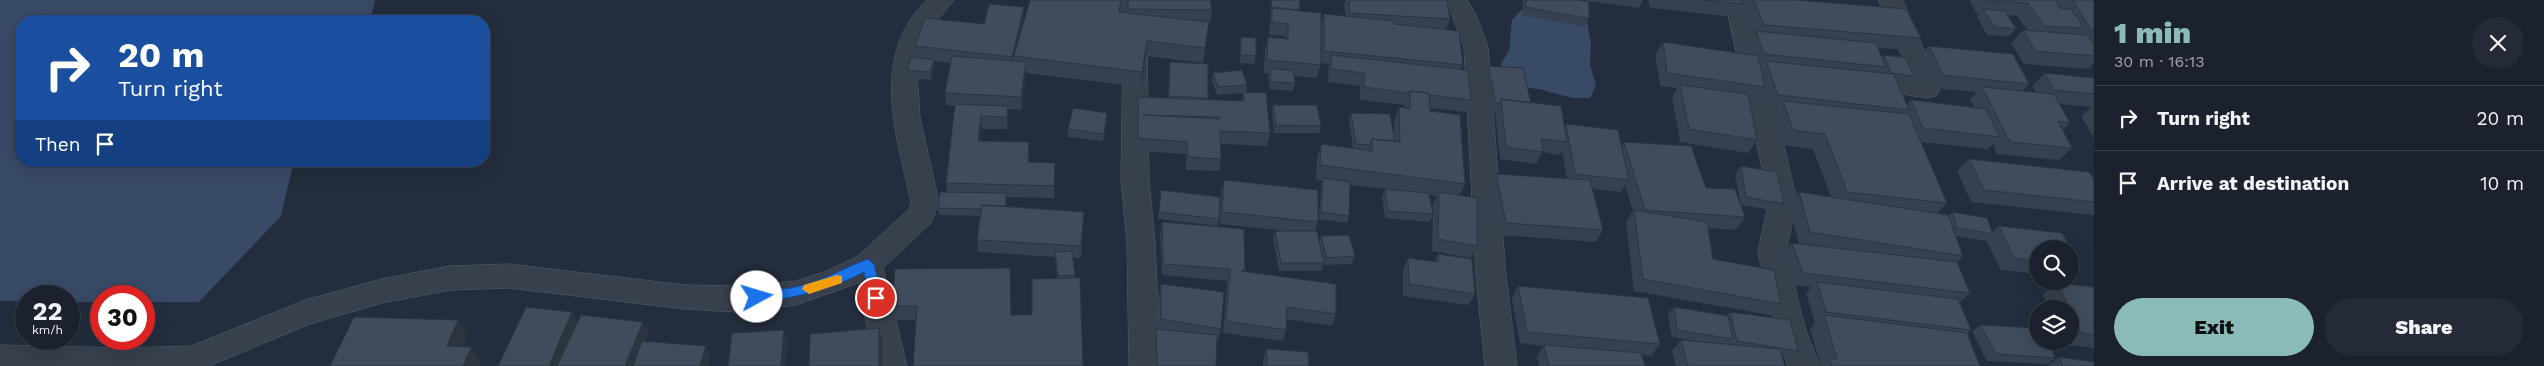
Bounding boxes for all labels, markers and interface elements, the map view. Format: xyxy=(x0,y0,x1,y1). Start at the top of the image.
text: 1 min xyxy=(2114,15,2191,50)
button: close xyxy=(2472,17,2524,69)
text: 20 m xyxy=(118,34,204,76)
icon: right xyxy=(35,35,100,100)
text: 30 m · 16:13 xyxy=(2114,52,2204,71)
text: Turn right xyxy=(118,76,223,101)
icon: right xyxy=(2114,104,2142,132)
text: Turn right xyxy=(2157,107,2250,130)
text: 20 m xyxy=(2477,107,2524,130)
icon: arrive xyxy=(91,130,119,158)
text: Then xyxy=(35,133,81,156)
icon: arrive xyxy=(2114,169,2142,197)
text: Arrive at destination xyxy=(2157,172,2349,195)
text: 10 m xyxy=(2480,172,2524,195)
map controls xyxy=(2029,240,2079,350)
button: search xyxy=(2029,240,2079,290)
position arrow xyxy=(730,270,782,322)
pin xyxy=(855,277,897,319)
icon: arrive xyxy=(862,284,890,312)
speed limit sign: 30 xyxy=(90,285,155,350)
text: 22 xyxy=(33,297,62,326)
button: Exit xyxy=(2114,298,2314,356)
button: Share xyxy=(2324,298,2524,356)
button: layers xyxy=(2029,300,2079,350)
text: km/h xyxy=(32,323,63,337)

